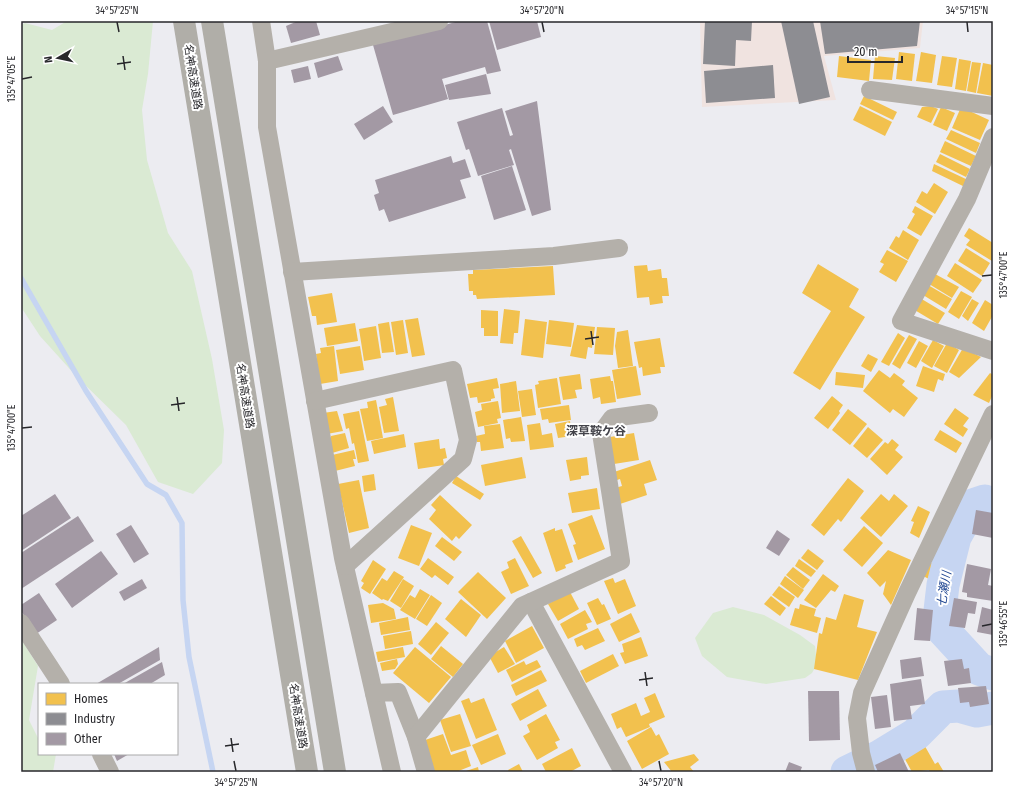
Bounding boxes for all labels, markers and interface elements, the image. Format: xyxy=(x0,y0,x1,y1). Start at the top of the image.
text: 34°57'25"N xyxy=(95,5,139,17)
text: 34°57'20"N xyxy=(520,5,564,17)
text: 34°57'15"N xyxy=(946,5,988,17)
north arrow xyxy=(38,38,78,78)
scale bar xyxy=(848,38,902,64)
street label: 名神高速道路 xyxy=(181,43,205,111)
text: 20 m xyxy=(854,45,878,59)
text: N xyxy=(42,55,56,64)
text: 135°47'05"E xyxy=(6,56,18,102)
text: 135°47'00"E xyxy=(998,251,1010,299)
street label: 名神高速道路 xyxy=(233,362,257,430)
text: 135°47'00"E xyxy=(6,404,18,452)
district label: 深草鞍ケ谷 xyxy=(566,424,626,438)
water label: 七瀬川 xyxy=(934,568,954,608)
text: 135°46'55"E xyxy=(998,600,1010,647)
street label: 名神高速道路 xyxy=(286,682,310,750)
legend xyxy=(38,683,178,755)
text: Homes xyxy=(74,692,108,706)
text: Industry xyxy=(74,712,115,726)
text: Other xyxy=(74,732,103,746)
text: 34°57'25"N xyxy=(214,777,258,789)
text: 34°57'20"N xyxy=(639,777,683,789)

